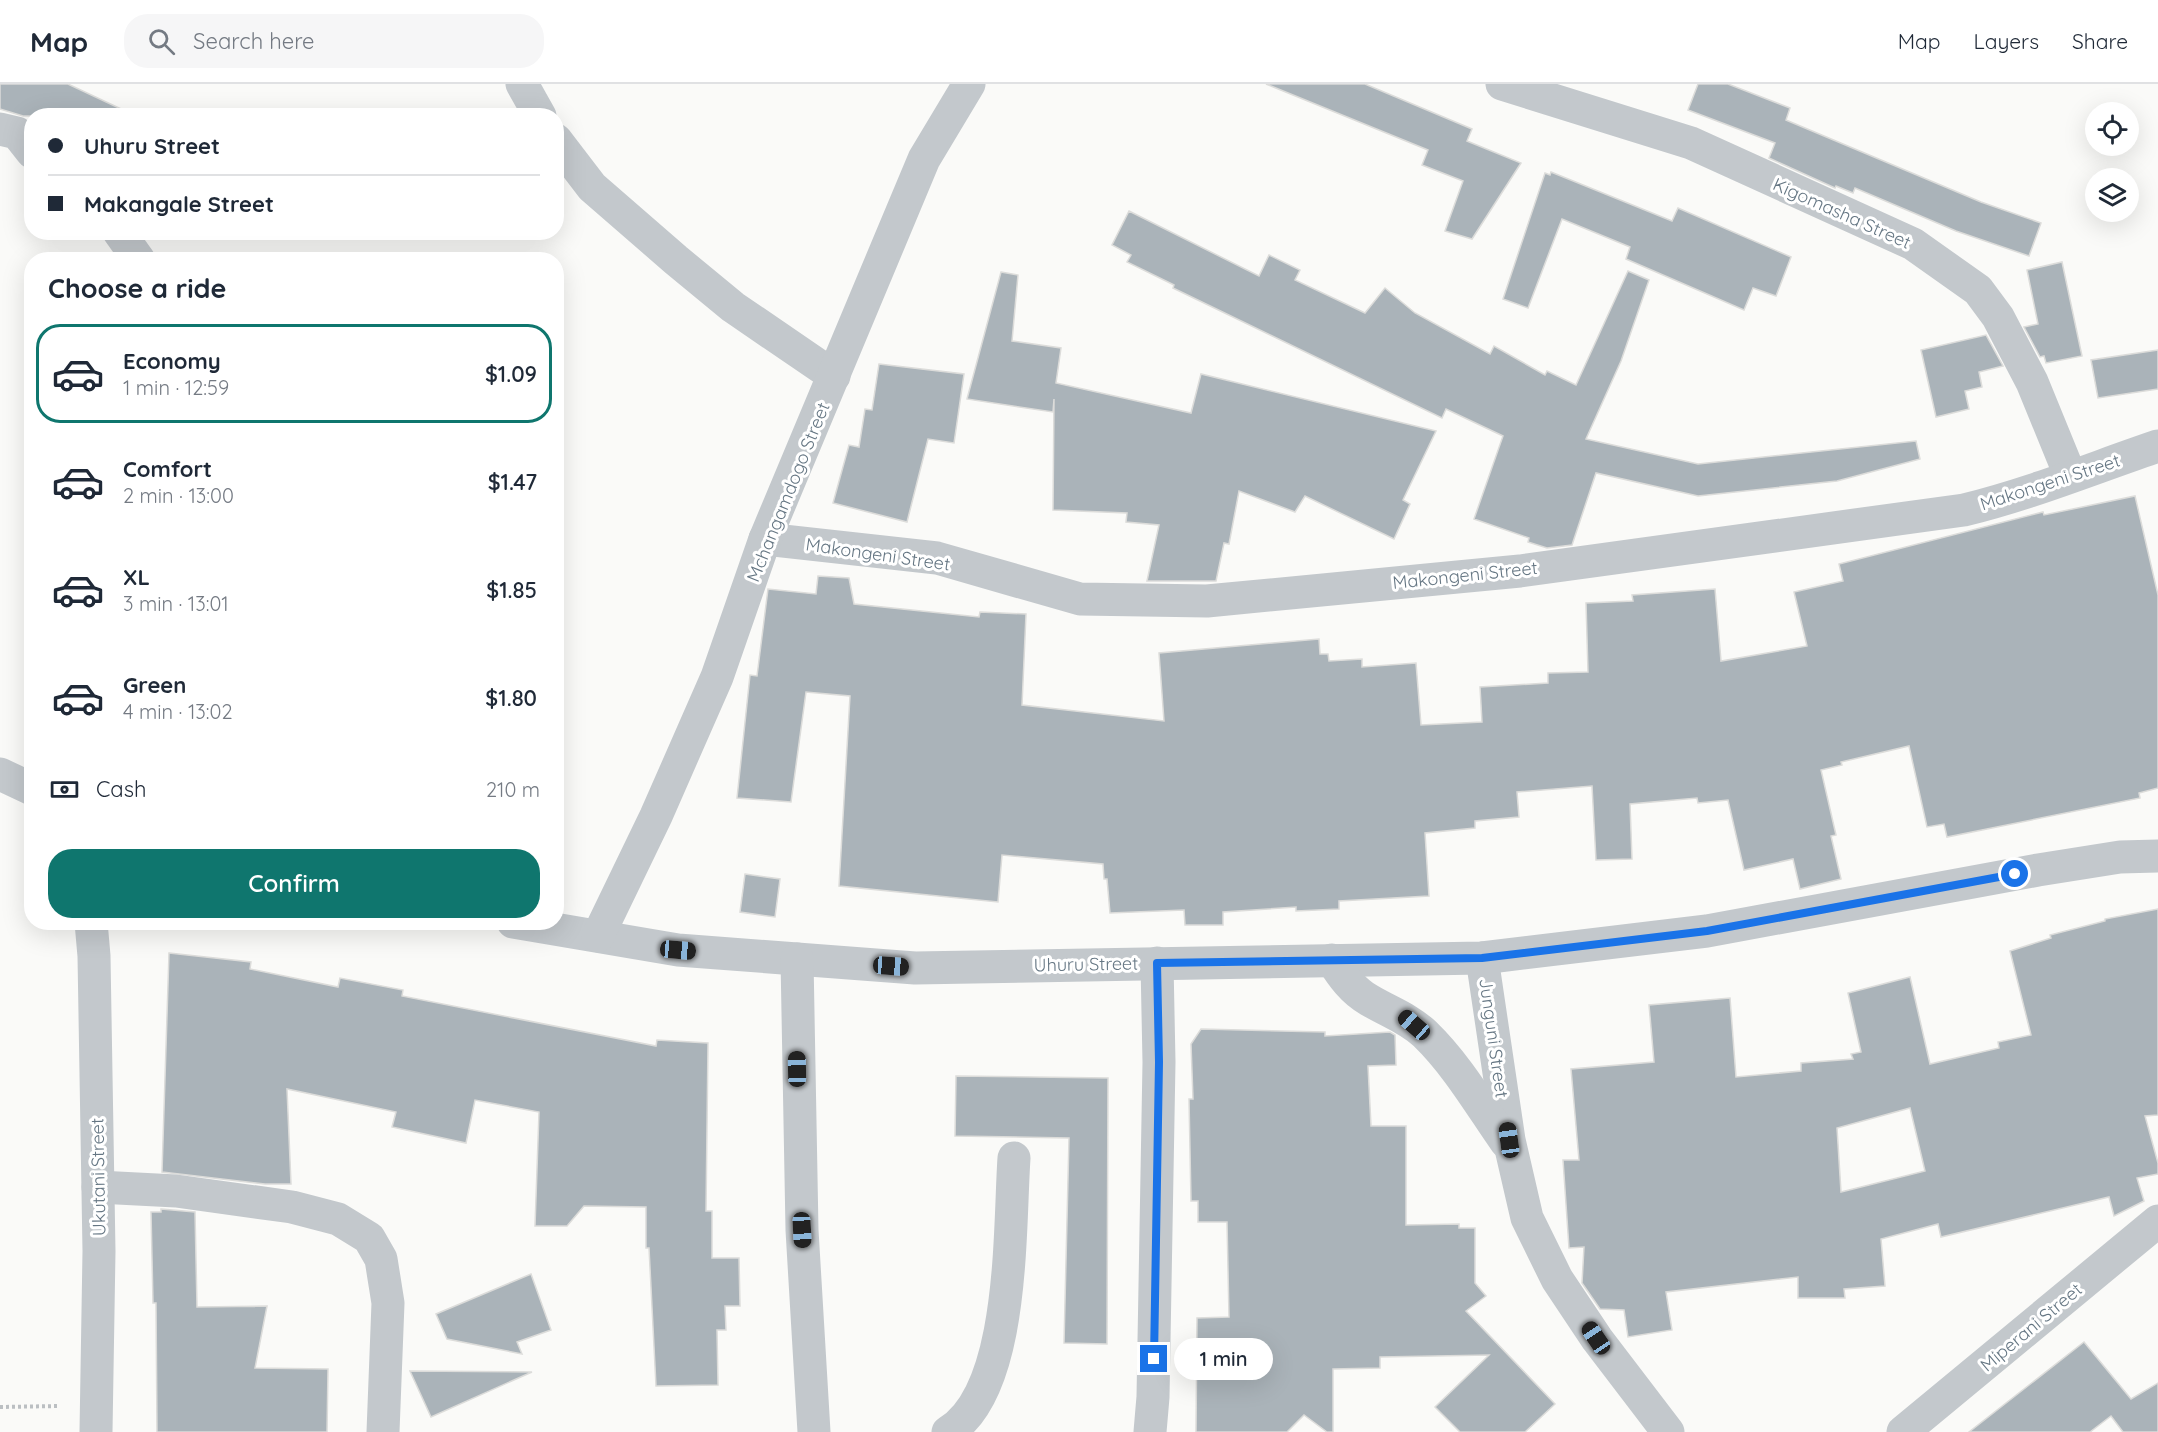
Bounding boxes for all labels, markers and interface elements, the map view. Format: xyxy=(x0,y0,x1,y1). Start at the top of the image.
search box xyxy=(124,14,544,68)
text: Map xyxy=(30,24,88,59)
icon: search xyxy=(145,25,178,58)
text: Search here xyxy=(193,27,315,55)
text: Map xyxy=(1898,28,1941,54)
text: Layers xyxy=(1974,28,2039,54)
text: Share xyxy=(2072,28,2128,54)
map controls xyxy=(2085,102,2139,222)
button: locate xyxy=(2085,102,2139,156)
text: Uhuru Street xyxy=(84,132,220,160)
button: layers xyxy=(2085,168,2139,222)
street label: Kigomasha Street xyxy=(1769,172,1915,254)
text: Makangale Street xyxy=(84,190,274,218)
text: Choose a ride xyxy=(48,271,226,305)
icon: car xyxy=(51,347,105,401)
text: Economy xyxy=(123,347,221,375)
text: $1.09 xyxy=(485,360,537,388)
text: 1 min · 12:59 xyxy=(123,375,229,400)
street label: Mchangamdogo Street xyxy=(741,399,835,585)
street label: Makongeni Street xyxy=(1977,449,2123,515)
icon: car xyxy=(51,455,105,509)
text: Comfort xyxy=(123,455,212,483)
text: $1.47 xyxy=(488,468,537,496)
text: 2 min · 13:00 xyxy=(123,483,234,508)
street label: Makongeni Street xyxy=(804,532,952,576)
street label: Makongeni Street xyxy=(1391,556,1539,594)
icon: car xyxy=(51,563,105,617)
text: XL xyxy=(123,563,150,591)
text: $1.85 xyxy=(486,576,537,604)
text: 3 min · 13:01 xyxy=(123,591,229,616)
icon: car xyxy=(51,671,105,725)
text: Green xyxy=(123,671,186,699)
text: $1.80 xyxy=(485,684,537,712)
text: 4 min · 13:02 xyxy=(123,699,233,724)
icon: cash xyxy=(48,773,81,806)
text: Cash xyxy=(96,775,147,803)
text: 210 m xyxy=(486,777,540,802)
button: Confirm xyxy=(48,849,540,918)
route start xyxy=(2001,860,2028,887)
car xyxy=(659,939,697,961)
street label: Uhuru Street xyxy=(1034,952,1138,976)
car xyxy=(872,956,910,976)
street label: Junguni Street xyxy=(1474,977,1514,1099)
car xyxy=(1395,1006,1433,1044)
car xyxy=(788,1051,806,1087)
street label: Ukutani Street xyxy=(85,1118,111,1236)
car xyxy=(1498,1121,1520,1159)
car xyxy=(792,1212,812,1248)
street label: Miperani Street xyxy=(1975,1278,2087,1376)
car xyxy=(1578,1318,1614,1358)
callout: 1 min xyxy=(1175,1338,1274,1380)
route end xyxy=(1140,1345,1167,1372)
text: 1 min xyxy=(1200,1346,1247,1371)

